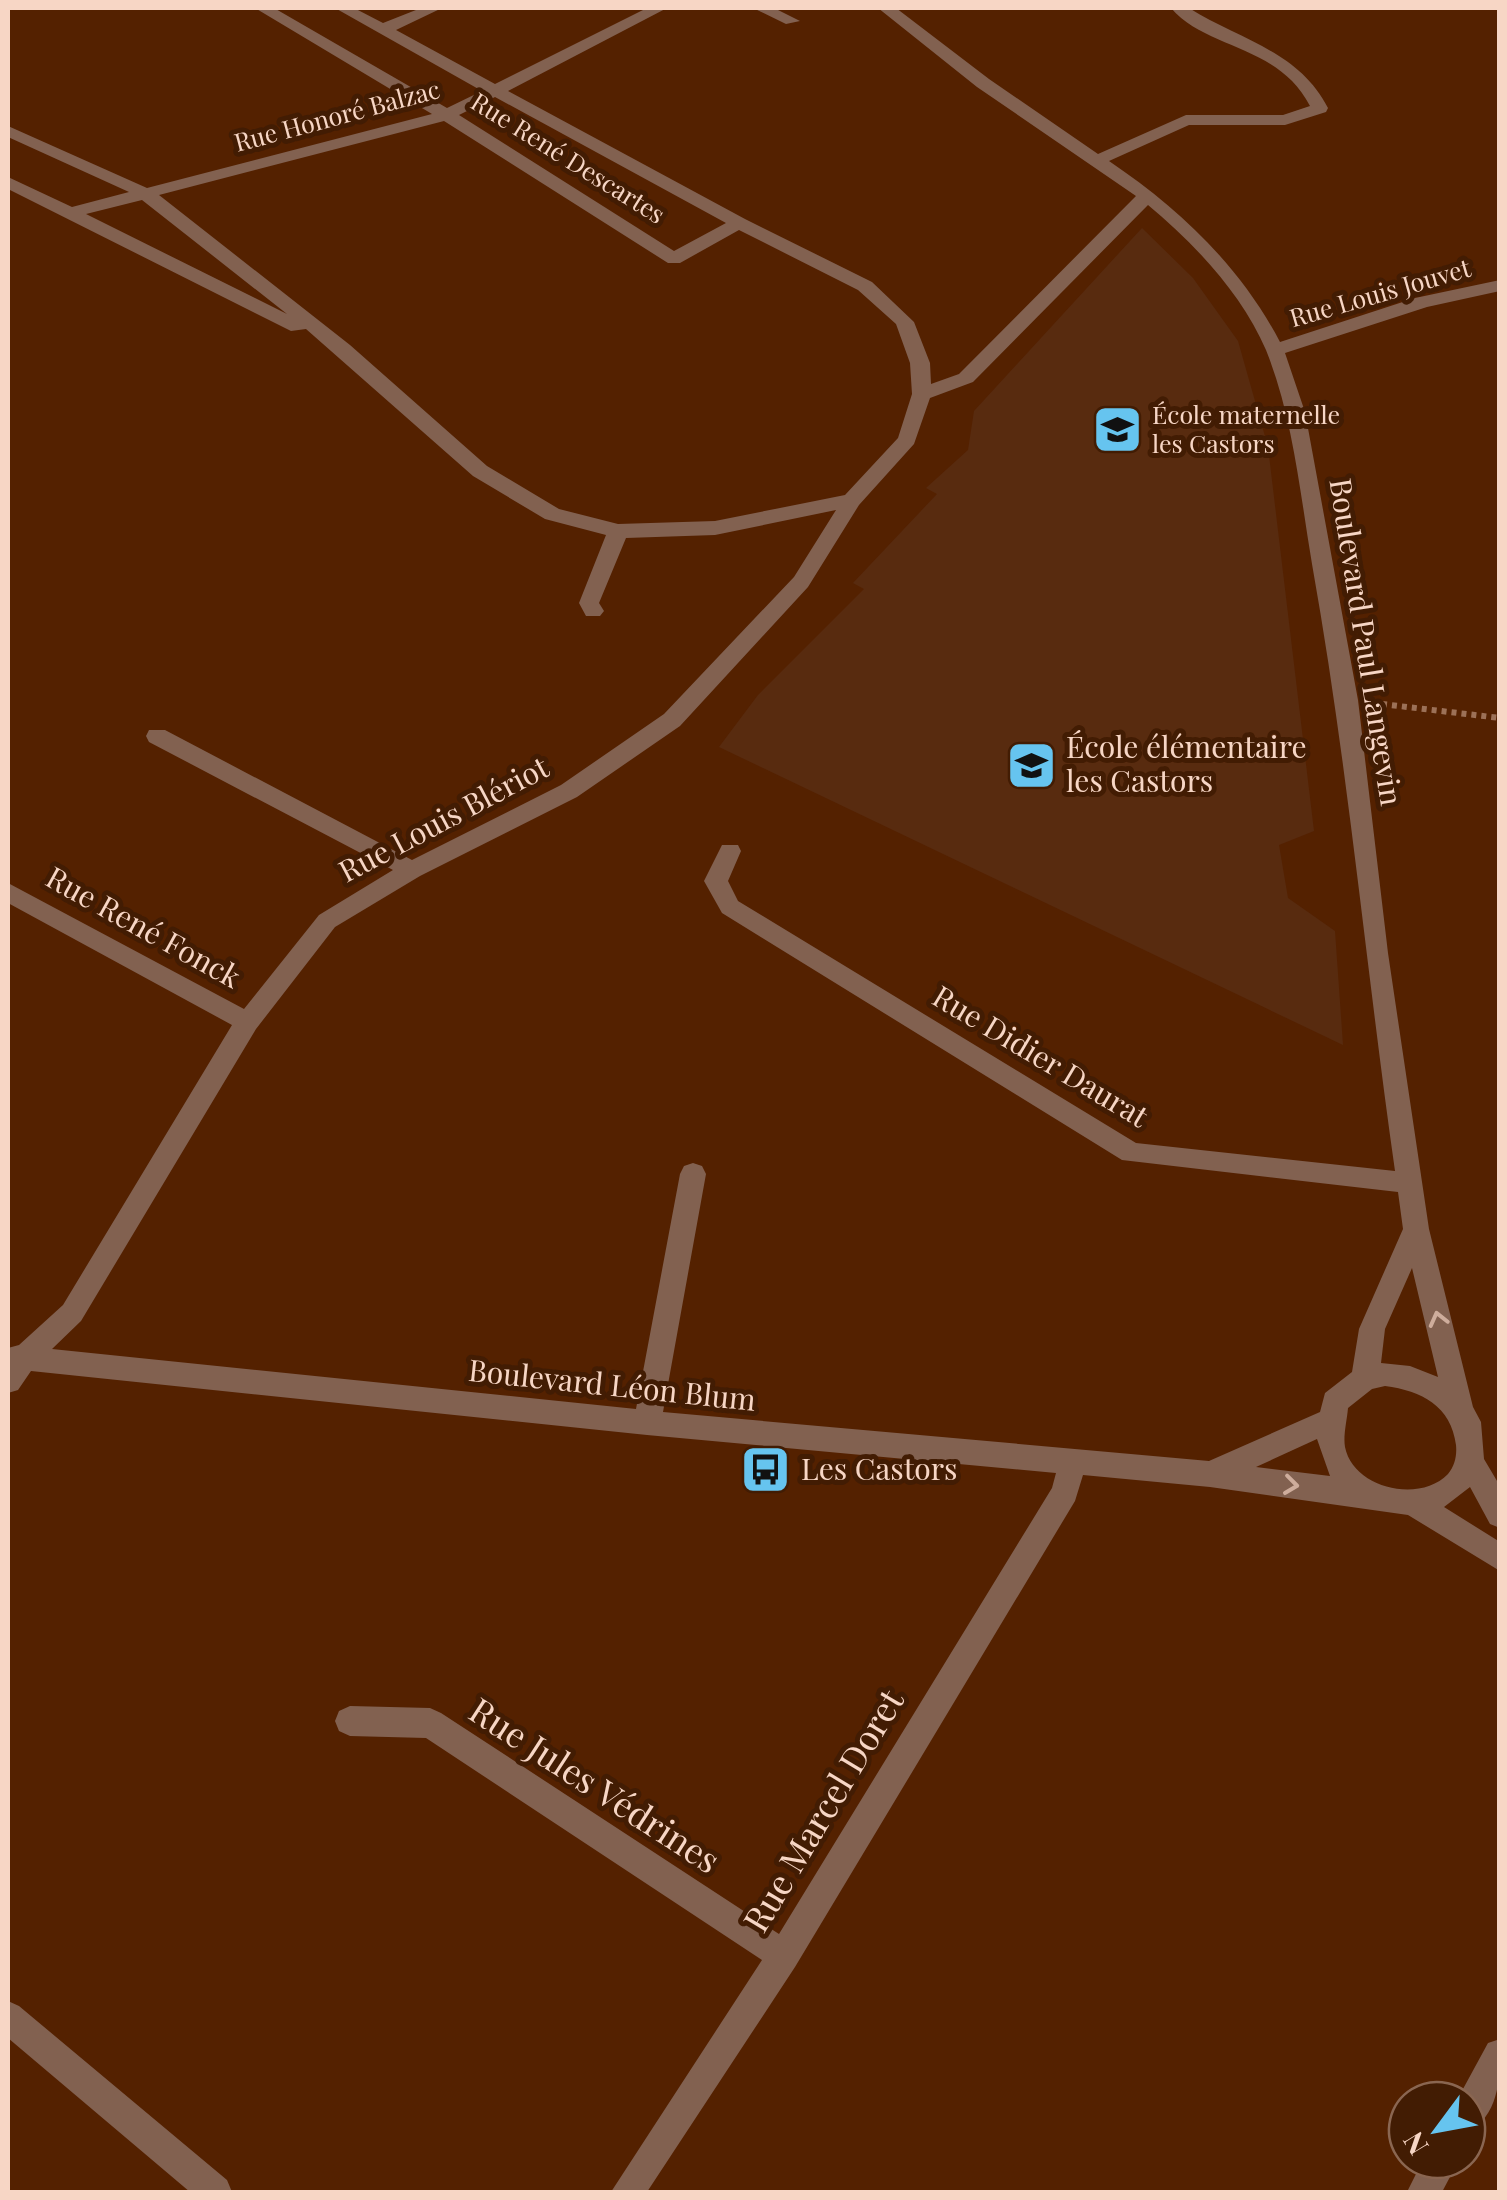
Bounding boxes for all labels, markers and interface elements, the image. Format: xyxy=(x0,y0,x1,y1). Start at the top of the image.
street label: Rue Honoré Balzac xyxy=(230,71,443,158)
street label: Rue René Descartes xyxy=(466,84,672,230)
street label: Rue Louis Jouvet xyxy=(1285,250,1475,333)
place label: École maternelle les Castors xyxy=(1152,397,1340,459)
school or university icon: École maternelle les Castors xyxy=(1091,403,1143,455)
street label: Boulevard Paul Langevin xyxy=(1321,475,1413,808)
place label: École élémentaire les Castors xyxy=(1066,726,1307,800)
school or university icon: École élémentaire les Castors xyxy=(1005,739,1057,791)
street label: Rue Louis Blériot xyxy=(331,746,555,890)
street label: Rue René Fonck xyxy=(40,856,249,996)
street label: Rue Didier Daurat xyxy=(926,975,1156,1136)
one-way arrow xyxy=(1429,1311,1450,1328)
street label: Boulevard Léon Blum xyxy=(467,1349,758,1419)
bus stop icon: Les Castors xyxy=(740,1444,792,1496)
place label: Les Castors xyxy=(801,1448,958,1488)
one-way arrow xyxy=(1283,1473,1300,1494)
street label: Rue Marcel Doret xyxy=(731,1679,913,1940)
street label: Rue Jules Védrines xyxy=(461,1685,729,1882)
north arrow xyxy=(1387,2080,1487,2180)
text: N xyxy=(1393,2126,1436,2162)

